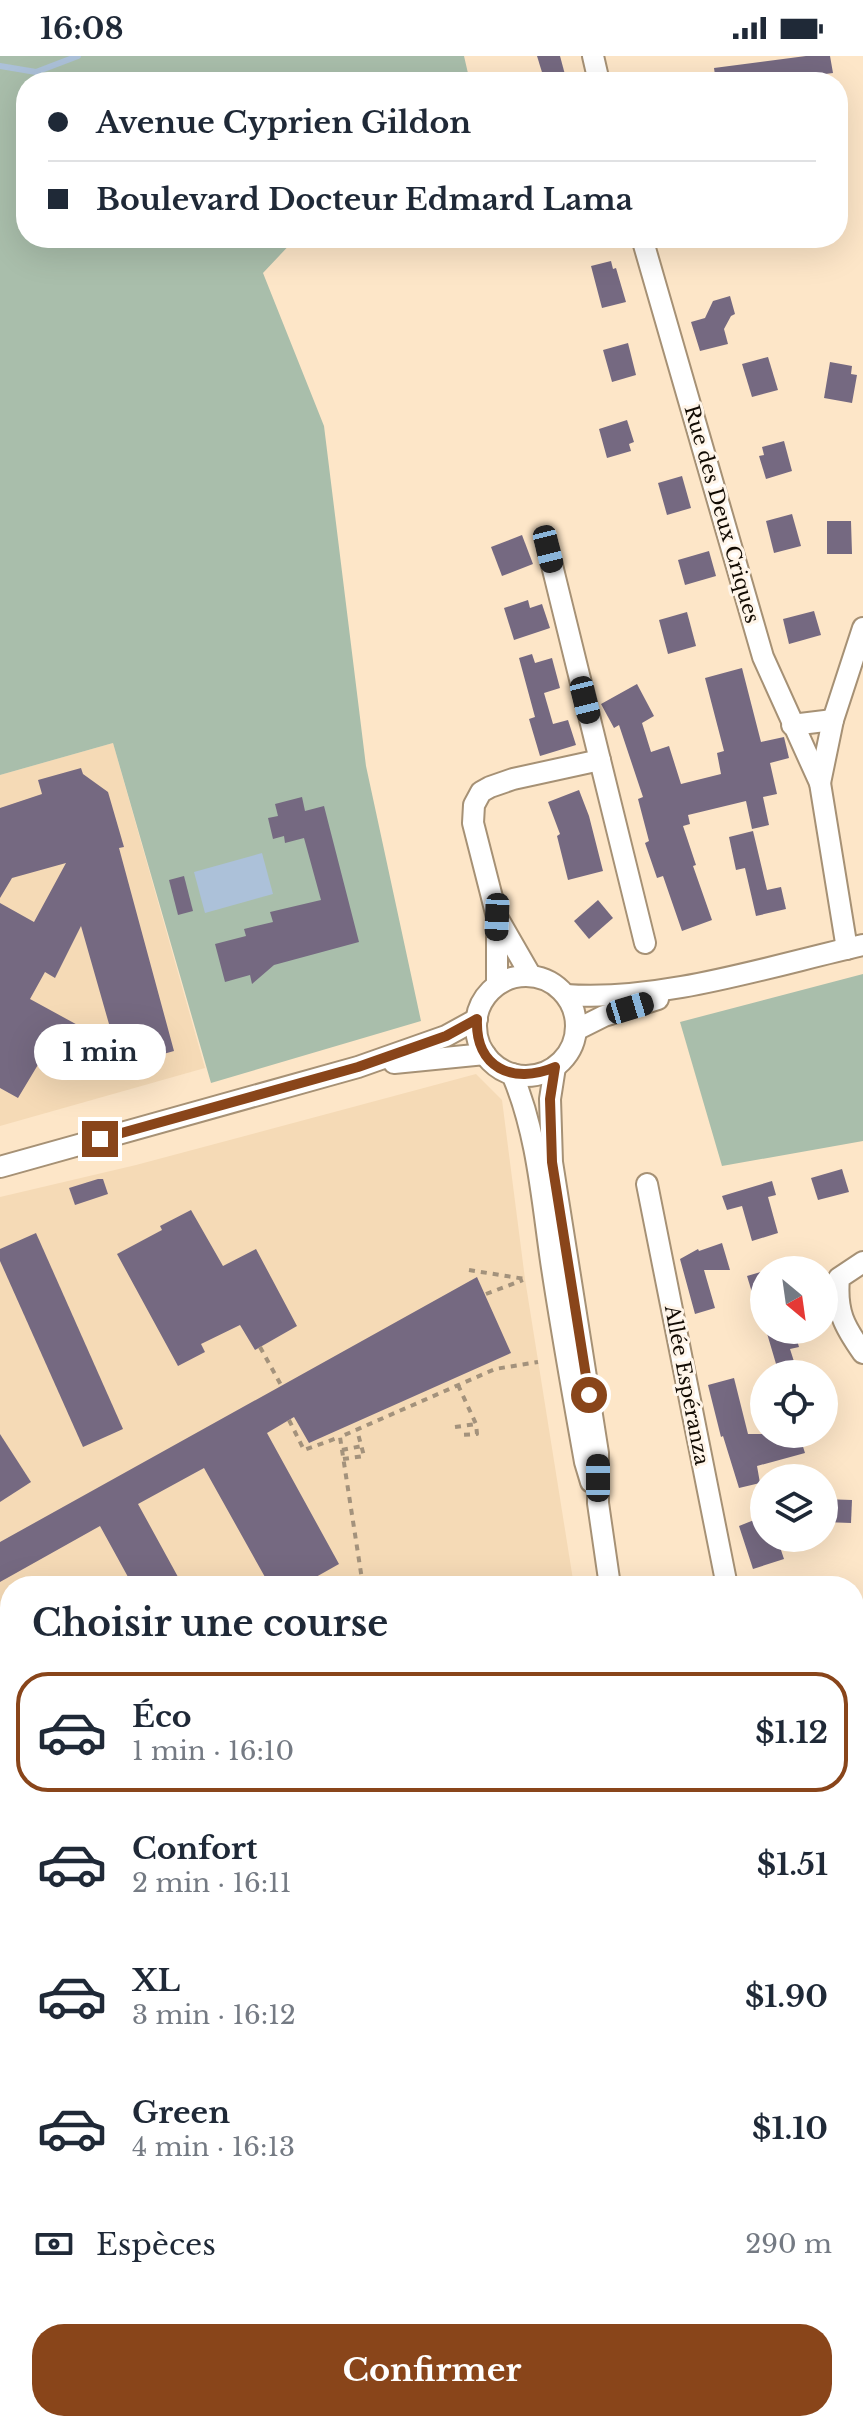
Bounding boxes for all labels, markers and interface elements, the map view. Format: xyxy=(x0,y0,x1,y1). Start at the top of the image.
text: 16:08 xyxy=(40,10,124,47)
text: Avenue Cyprien Gildon xyxy=(96,104,471,141)
text: Boulevard Docteur Edmard Lama xyxy=(96,181,633,218)
street label: Rue des Deux Criques xyxy=(679,402,765,626)
car xyxy=(531,523,565,575)
car xyxy=(568,674,602,726)
car xyxy=(484,893,510,941)
car xyxy=(604,990,656,1026)
callout: 1 min xyxy=(34,1023,166,1079)
text: 1 min xyxy=(62,1036,138,1068)
route end xyxy=(82,1121,118,1157)
north arrow xyxy=(750,1256,838,1344)
map controls xyxy=(750,1256,838,1552)
street label: Allée Espéranza xyxy=(660,1302,714,1468)
button: locate xyxy=(750,1360,838,1448)
route start xyxy=(571,1377,607,1413)
car xyxy=(586,1454,610,1502)
button: layers xyxy=(750,1464,838,1552)
text: Choisir une course xyxy=(32,1601,388,1646)
icon: car xyxy=(36,1696,108,1768)
text: Éco xyxy=(132,1698,192,1735)
text: $1.12 xyxy=(755,1714,828,1751)
text: 1 min · 16:10 xyxy=(132,1735,294,1767)
icon: car xyxy=(36,1828,108,1900)
text: Confort xyxy=(132,1830,257,1867)
text: $1.51 xyxy=(757,1846,828,1883)
text: 2 min · 16:11 xyxy=(132,1867,291,1899)
icon: car xyxy=(36,1960,108,2032)
text: XL xyxy=(132,1962,180,1999)
text: $1.90 xyxy=(745,1978,828,2015)
text: 3 min · 16:12 xyxy=(132,1999,296,2031)
icon: car xyxy=(36,2092,108,2164)
text: Green xyxy=(132,2094,230,2131)
text: $1.10 xyxy=(752,2110,828,2147)
text: 4 min · 16:13 xyxy=(132,2131,295,2163)
icon: cash xyxy=(32,2222,76,2266)
text: Espèces xyxy=(96,2226,216,2263)
text: 290 m xyxy=(745,2228,832,2260)
button: Confirmer xyxy=(32,2324,832,2416)

